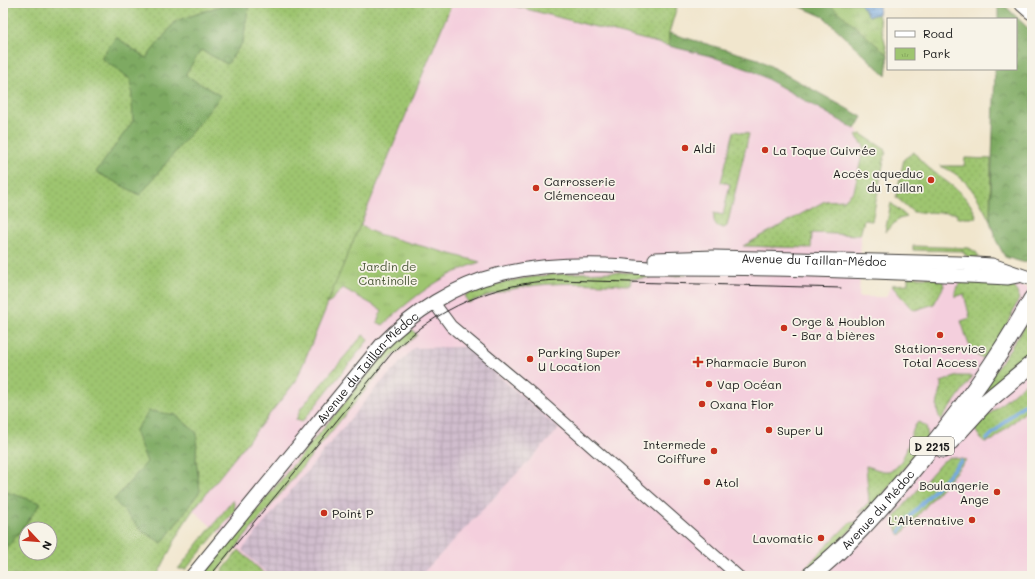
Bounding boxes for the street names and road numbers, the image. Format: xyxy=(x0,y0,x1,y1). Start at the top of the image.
street label: Avenue du Taillan-Médoc xyxy=(741,250,887,269)
street label: Avenue du Taillan-Médoc xyxy=(313,308,421,426)
road number: D 2215 xyxy=(910,437,954,455)
street label: Avenue du Médoc xyxy=(837,466,918,553)

